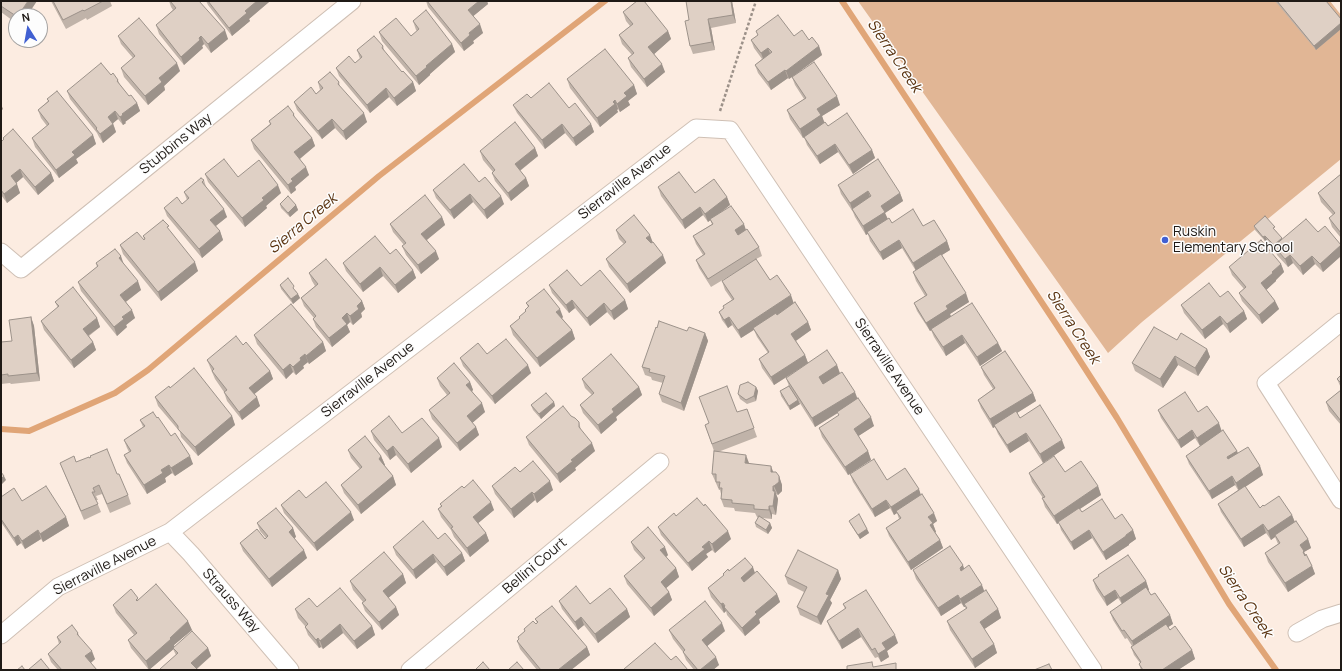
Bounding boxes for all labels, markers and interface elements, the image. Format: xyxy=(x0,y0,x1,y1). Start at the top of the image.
north arrow xyxy=(8,8,48,48)
text: N xyxy=(20,9,31,25)
water label: Sierra Creek xyxy=(863,16,925,96)
street label: Stubbins Way xyxy=(136,110,216,178)
street label: Sierraville Avenue xyxy=(575,141,675,223)
water label: Sierra Creek xyxy=(265,190,341,258)
place label: Ruskin Elementary School xyxy=(1173,224,1293,256)
marker: Ruskin Elementary School xyxy=(1160,235,1170,245)
water label: Sierra Creek xyxy=(1042,287,1104,367)
street label: Sierraville Avenue xyxy=(850,315,928,419)
street label: Sierraville Avenue xyxy=(318,339,418,421)
street label: Sierraville Avenue xyxy=(51,533,159,599)
street label: Bellini Court xyxy=(500,534,570,598)
water label: Sierra Creek xyxy=(1214,561,1276,641)
street label: Strauss Way xyxy=(198,565,264,637)

